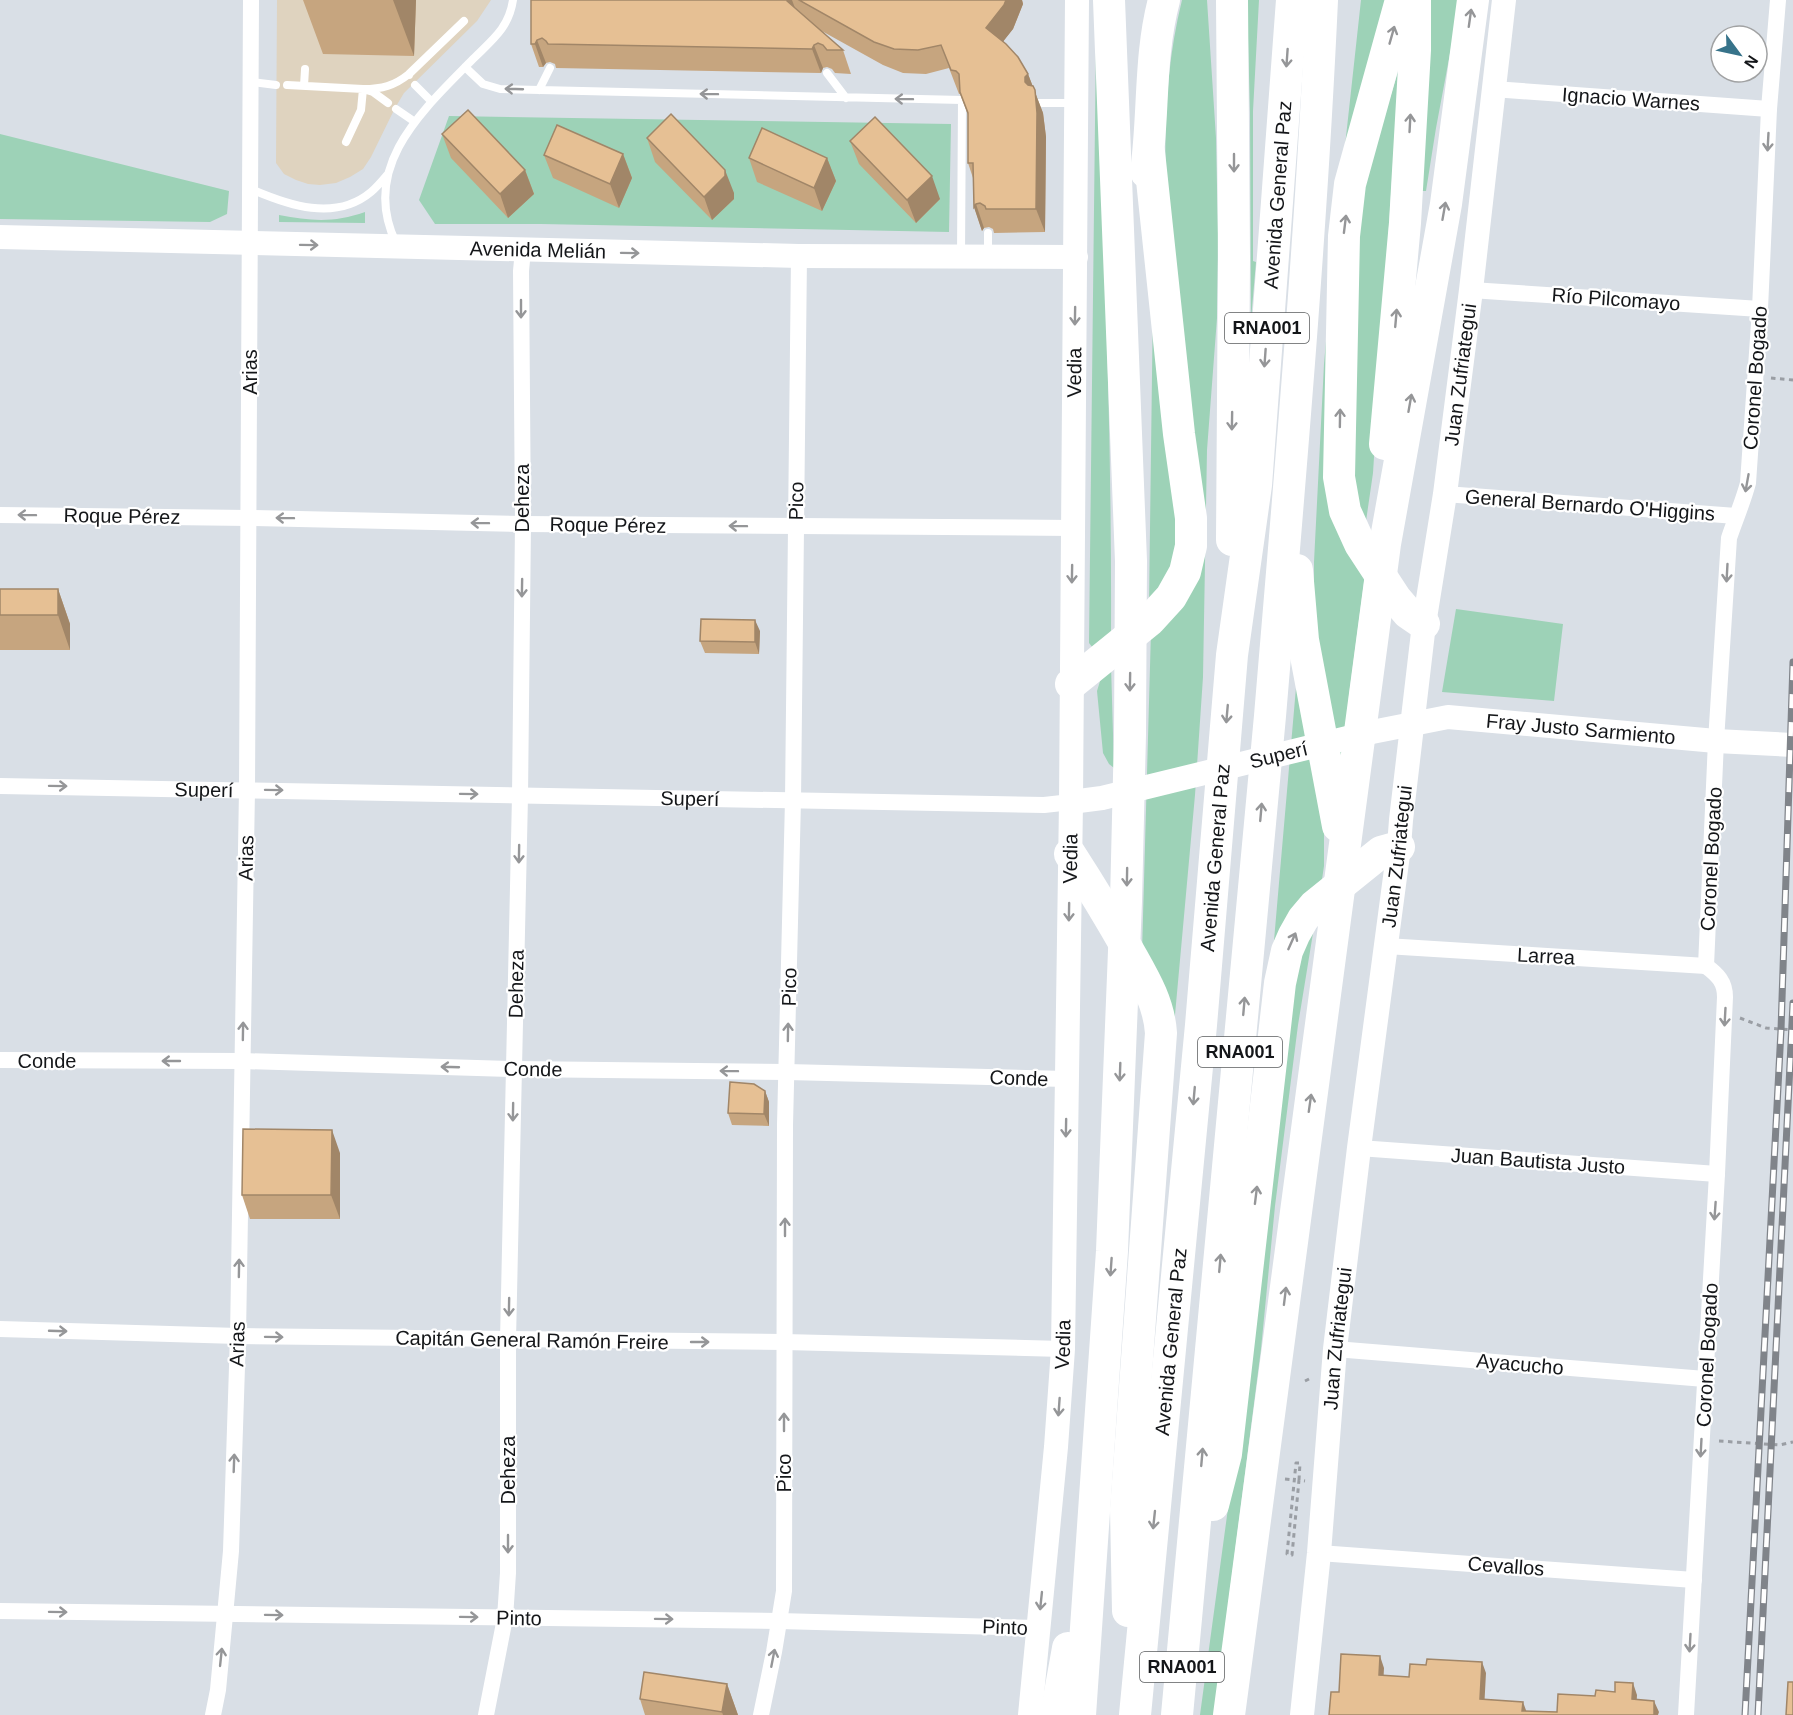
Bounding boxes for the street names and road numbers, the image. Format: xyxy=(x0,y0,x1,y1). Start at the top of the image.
street label: Ignacio Warnes xyxy=(1561,83,1701,115)
street label: Avenida General Paz xyxy=(1260,100,1295,290)
street label: Avenida Melián xyxy=(469,237,606,262)
street label: Río Pilcomayo xyxy=(1551,284,1681,314)
street label: Juan Zufriategui xyxy=(1440,302,1480,447)
street label: Coronel Bogado xyxy=(1739,305,1771,451)
road number: RNA001 xyxy=(1225,313,1309,343)
street label: Vedia xyxy=(1063,347,1085,398)
street label: Arias xyxy=(239,349,261,395)
street label: Deheza xyxy=(511,463,533,532)
street label: Pico xyxy=(785,481,807,521)
street label: General Bernardo O'Higgins xyxy=(1464,485,1716,525)
street label: Roque Pérez xyxy=(63,504,181,528)
street label: Roque Pérez xyxy=(549,513,667,537)
street label: Fray Justo Sarmiento xyxy=(1485,709,1676,748)
street label: Superí xyxy=(1247,737,1310,773)
street label: Avenida General Paz xyxy=(1196,763,1234,953)
street label: Superí xyxy=(174,778,234,801)
street label: Juan Zufriategui xyxy=(1377,784,1416,929)
street label: Coronel Bogado xyxy=(1696,786,1726,932)
street label: Superí xyxy=(660,787,720,810)
street label: Vedia xyxy=(1059,832,1082,884)
street label: Arias xyxy=(235,835,257,881)
street label: Larrea xyxy=(1517,944,1576,969)
street label: Deheza xyxy=(504,948,528,1019)
street label: Pico xyxy=(778,967,800,1007)
road number: RNA001 xyxy=(1198,1037,1282,1067)
street label: Conde xyxy=(18,1050,76,1072)
street label: Conde xyxy=(503,1057,563,1081)
street label: Conde xyxy=(989,1066,1049,1090)
street label: Juan Bautista Justo xyxy=(1450,1144,1626,1178)
street label: Avenida General Paz xyxy=(1151,1247,1191,1437)
street label: Juan Zufriategui xyxy=(1319,1266,1356,1411)
street label: Coronel Bogado xyxy=(1692,1282,1722,1428)
street label: Vedia xyxy=(1051,1318,1074,1370)
street label: Arias xyxy=(225,1321,249,1367)
street label: Capitán General Ramón Freire xyxy=(395,1327,669,1353)
street label: Ayacucho xyxy=(1475,1349,1565,1379)
street label: Deheza xyxy=(497,1435,519,1504)
street label: Pico xyxy=(773,1454,795,1492)
street label: Cevallos xyxy=(1467,1552,1545,1580)
street label: Pinto xyxy=(496,1607,542,1629)
street label: Pinto xyxy=(982,1615,1028,1639)
road number: RNA001 xyxy=(1140,1652,1224,1682)

